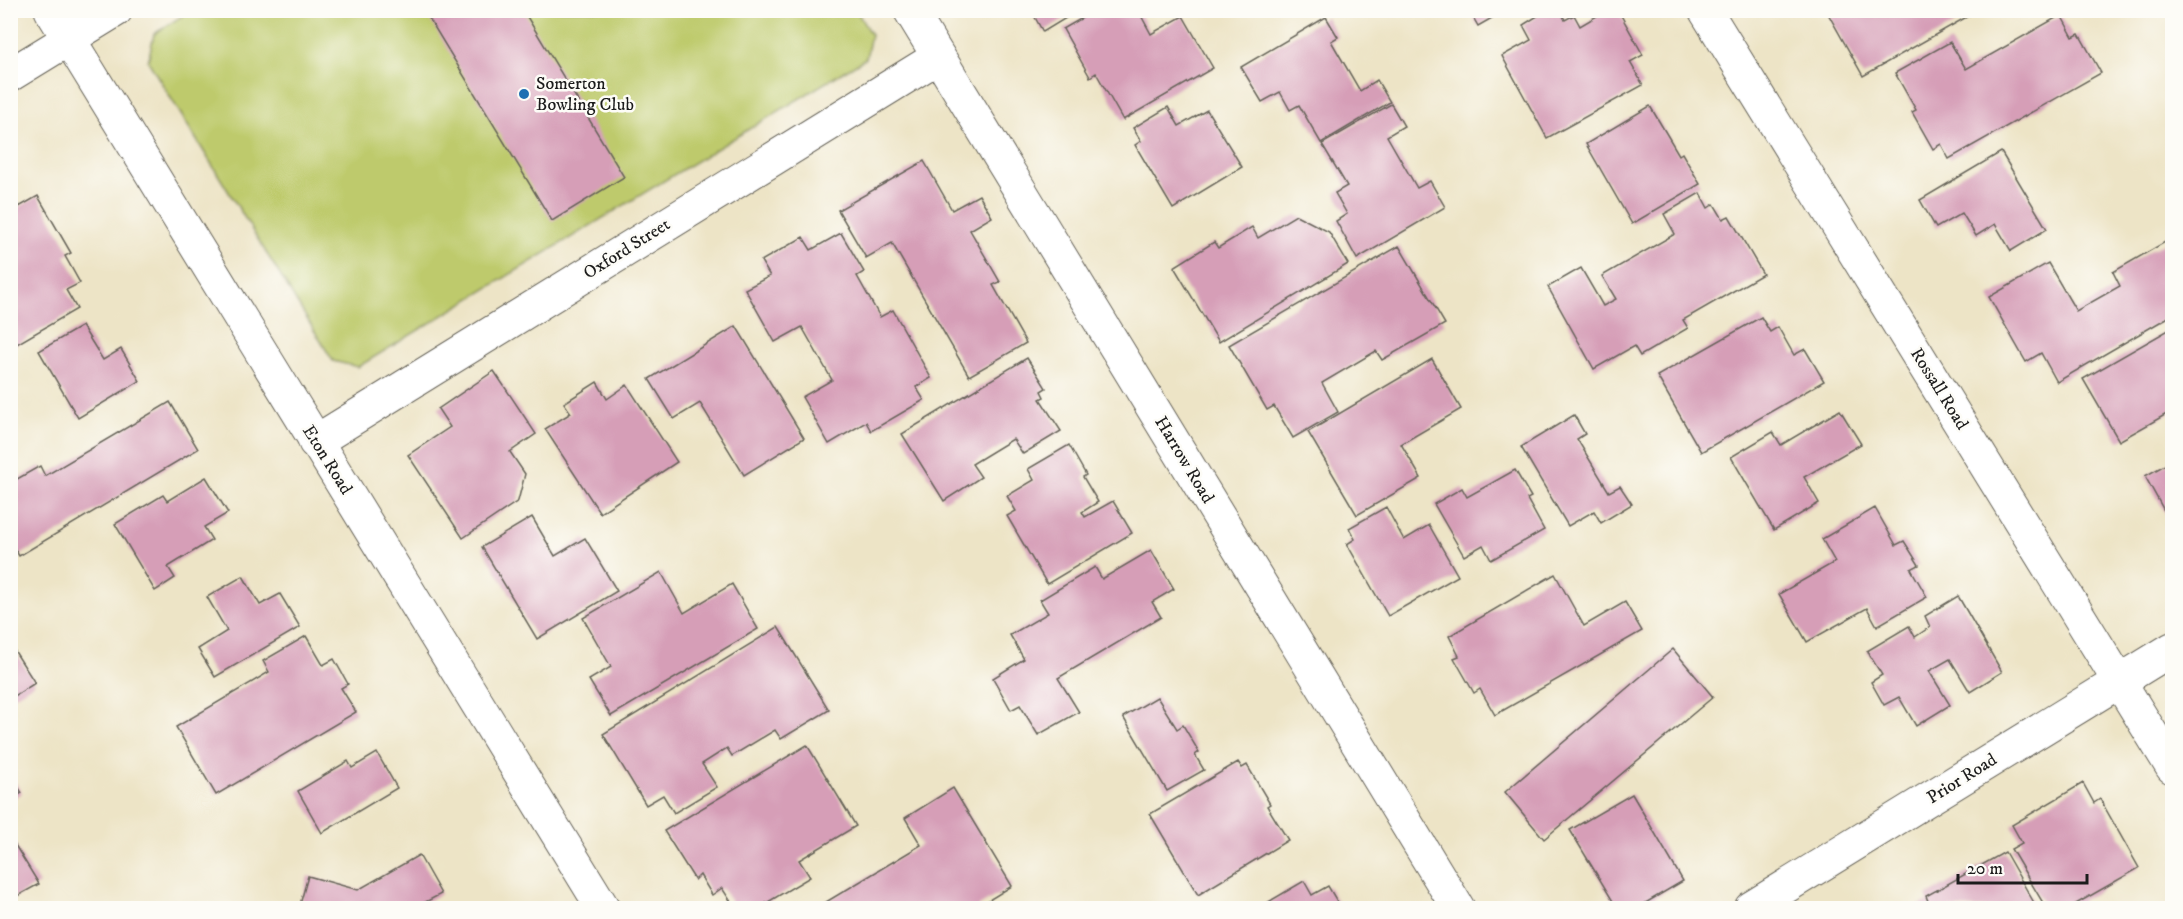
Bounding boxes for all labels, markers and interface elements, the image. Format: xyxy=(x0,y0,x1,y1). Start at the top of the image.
place label: Somerton Bowling Club xyxy=(536,73,634,116)
marker: Somerton Bowling Club xyxy=(517,87,531,101)
street label: Oxford Street xyxy=(580,214,675,284)
street label: Rossall Road xyxy=(1905,344,1973,434)
street label: Harrow Road xyxy=(1149,413,1219,507)
street label: Eton Road xyxy=(297,421,357,499)
street label: Prior Road xyxy=(1923,749,2001,809)
scale bar xyxy=(1958,847,2087,885)
text: 20 m xyxy=(1967,858,2003,880)

